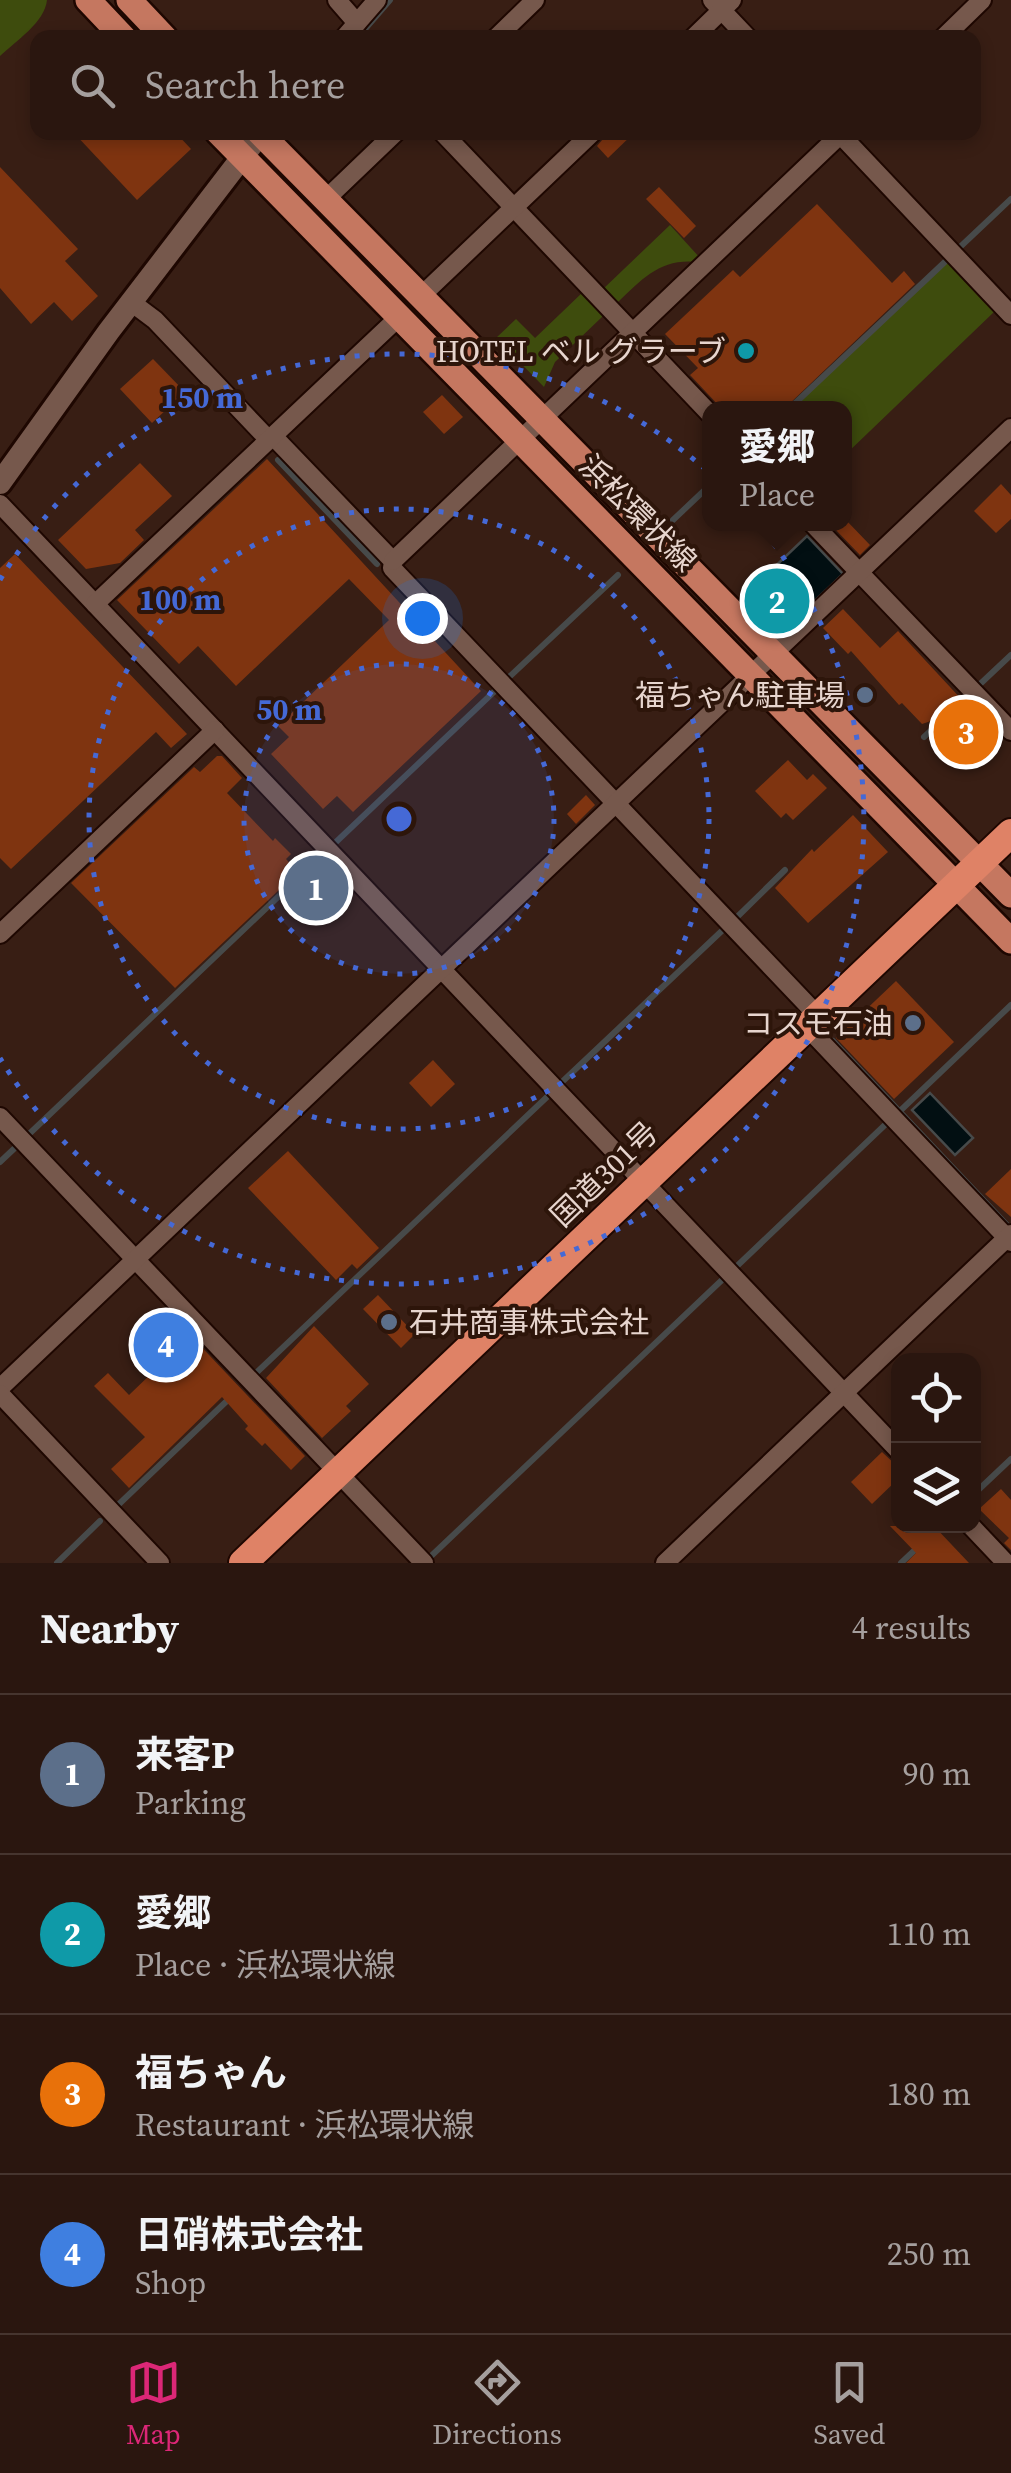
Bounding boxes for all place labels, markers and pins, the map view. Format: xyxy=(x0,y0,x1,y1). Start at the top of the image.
place label: HOTEL ベル グラーブ xyxy=(436,331,726,372)
marker: HOTEL ベル グラーブ xyxy=(735,340,757,362)
pin: 2 xyxy=(744,564,810,638)
place label: 福ちゃん駐車場 xyxy=(635,675,845,716)
marker: 福ちゃん駐車場 xyxy=(854,684,876,706)
pin: 3 xyxy=(934,694,998,770)
centre of rings xyxy=(381,801,417,837)
pin: 1 xyxy=(284,850,348,926)
place label: コスモ石油 xyxy=(743,1003,893,1044)
marker: コスモ石油 xyxy=(902,1012,924,1034)
place label: 石井商事株式会社 xyxy=(409,1302,649,1343)
pin: 4 xyxy=(134,1308,198,1382)
marker: 石井商事株式会社 xyxy=(378,1311,400,1333)

